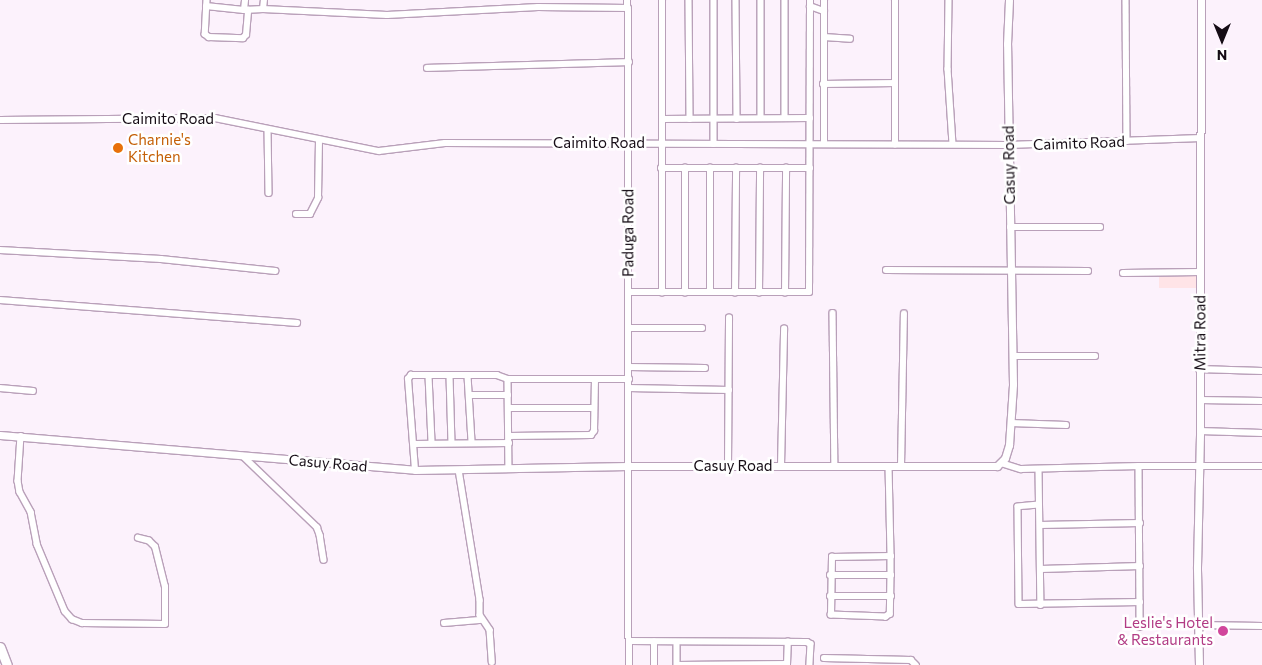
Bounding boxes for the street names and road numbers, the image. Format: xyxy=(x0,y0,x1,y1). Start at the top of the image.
street label: Caimito Road xyxy=(122,110,214,128)
street label: Casuy Road xyxy=(999,125,1019,205)
street label: Caimito Road xyxy=(1033,132,1125,154)
street label: Caimito Road xyxy=(553,134,645,152)
street label: Paduga Road xyxy=(619,189,637,277)
street label: Mitra Road xyxy=(1191,295,1209,371)
street label: Casuy Road xyxy=(288,451,368,475)
street label: Casuy Road xyxy=(694,457,772,475)

